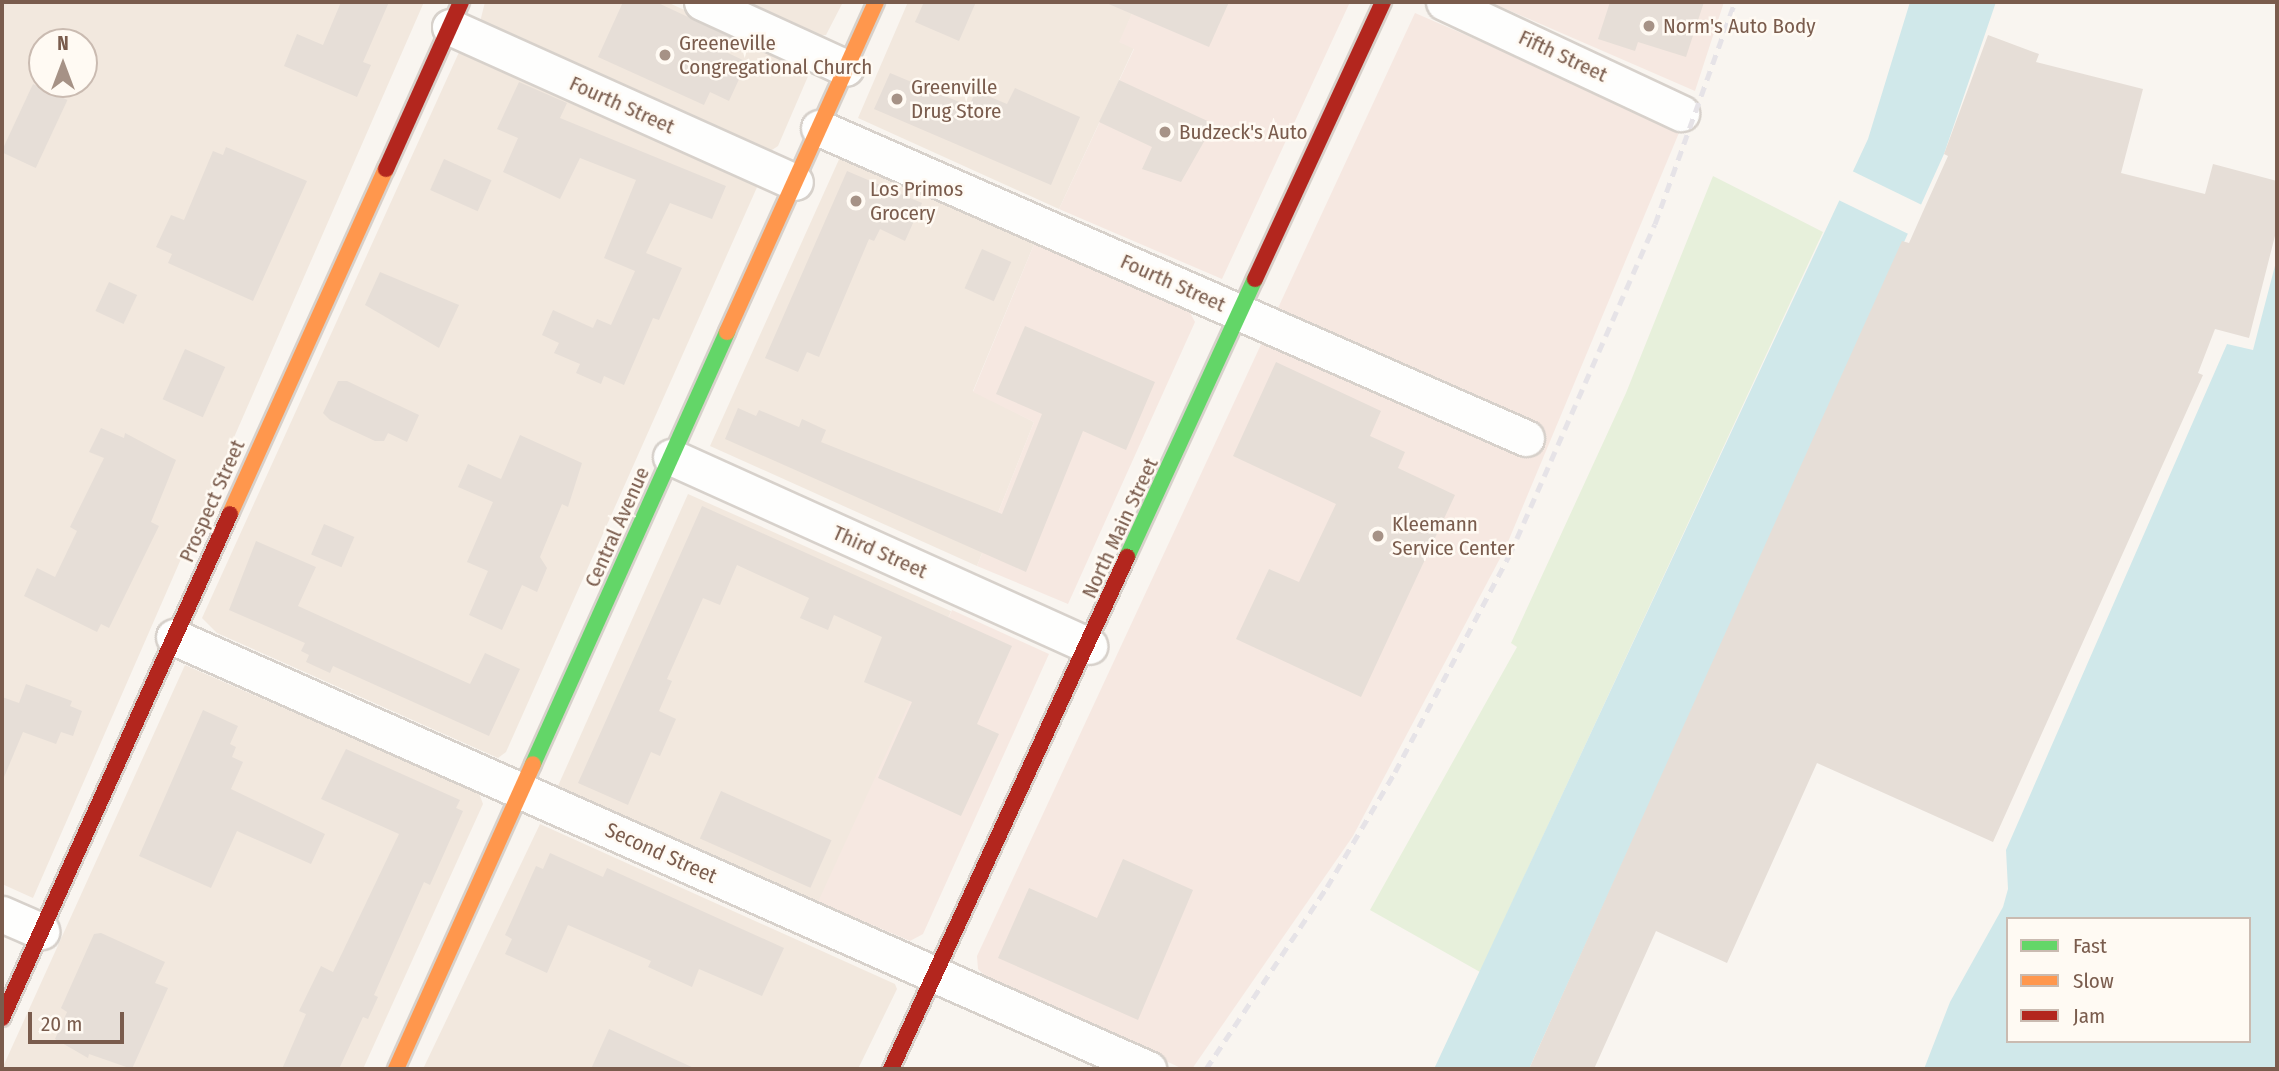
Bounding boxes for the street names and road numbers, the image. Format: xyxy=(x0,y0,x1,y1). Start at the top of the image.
street label: Fifth Street xyxy=(1515,25,1611,87)
street label: Fourth Street xyxy=(566,71,678,139)
street label: Fourth Street xyxy=(1117,249,1229,317)
street label: Prospect Street xyxy=(174,436,250,566)
street label: North Main Street xyxy=(1076,454,1164,602)
street label: Central Avenue xyxy=(579,463,655,591)
street label: Third Street xyxy=(829,520,931,584)
street label: Second Street xyxy=(601,817,721,889)

